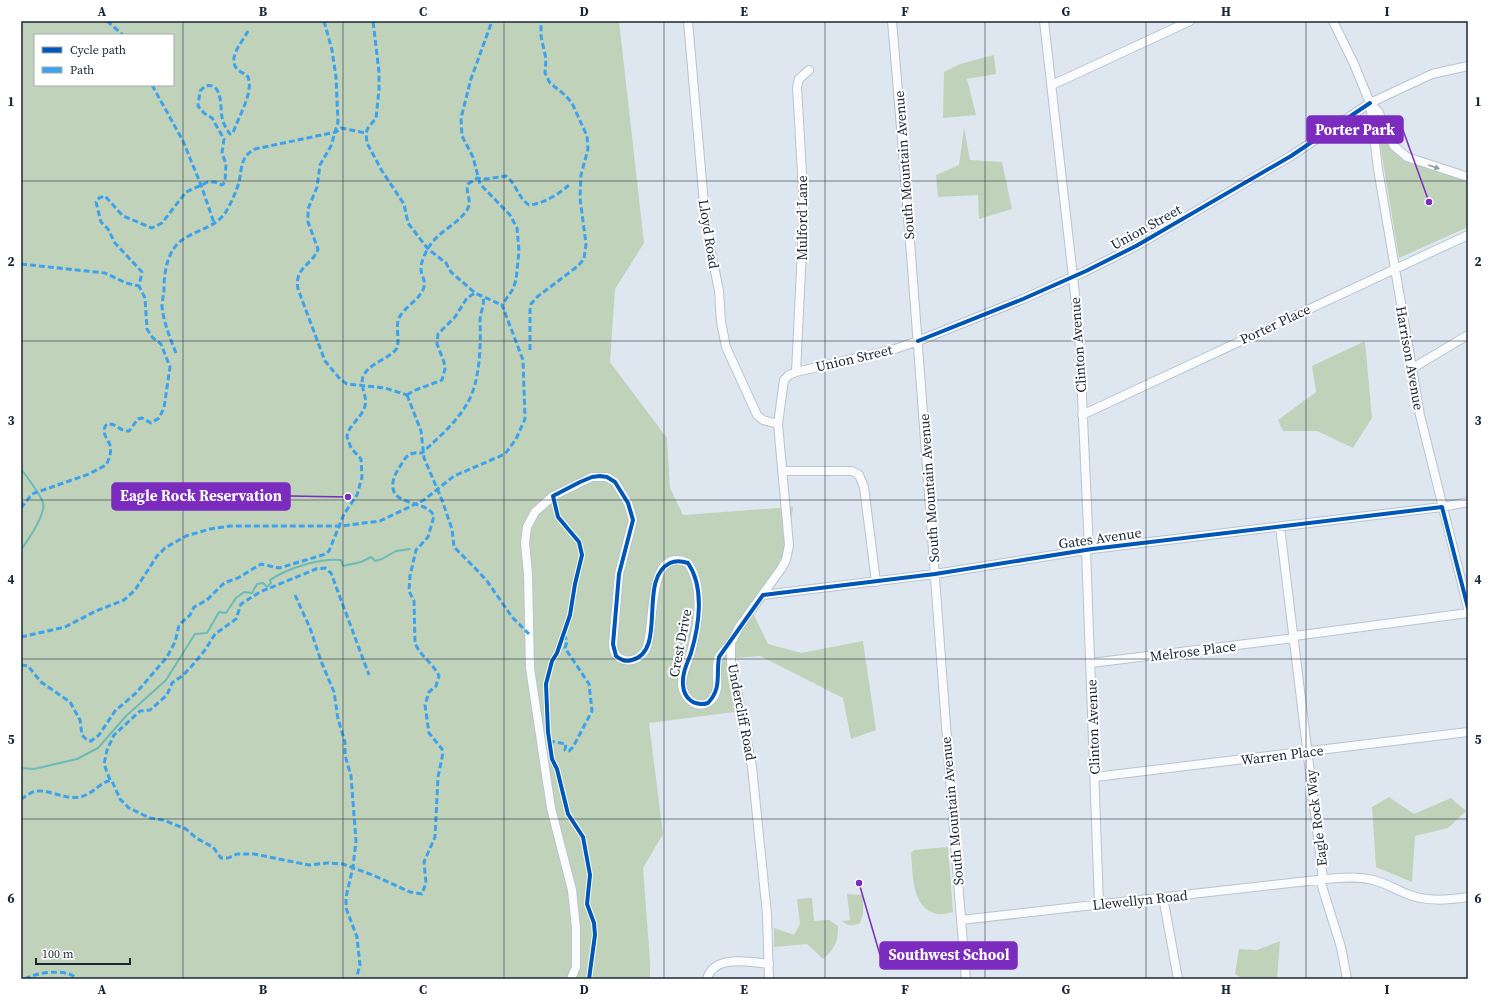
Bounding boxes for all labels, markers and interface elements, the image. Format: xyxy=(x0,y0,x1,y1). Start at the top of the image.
text: A xyxy=(98,3,107,20)
text: B xyxy=(259,3,268,20)
text: C xyxy=(419,3,427,20)
text: D xyxy=(579,3,589,20)
text: E xyxy=(740,3,748,20)
text: F xyxy=(901,3,909,20)
text: G xyxy=(1062,3,1071,20)
text: H xyxy=(1221,3,1231,20)
text: I xyxy=(1384,3,1390,20)
legend xyxy=(34,34,174,86)
text: Cycle path xyxy=(70,42,126,58)
text: Path xyxy=(70,62,94,78)
street label: South Mountain Avenue xyxy=(889,90,919,240)
text: 1 xyxy=(7,93,15,110)
text: 1 xyxy=(1474,93,1482,110)
callout: Porter Park xyxy=(1307,116,1403,143)
text: Porter Park xyxy=(1315,119,1395,140)
one-way arrow xyxy=(1428,164,1440,170)
street label: Mulford Lane xyxy=(792,175,812,261)
street label: Lloyd Road xyxy=(694,198,724,270)
street label: Union Street xyxy=(1107,199,1185,255)
text: 2 xyxy=(7,253,15,270)
text: 2 xyxy=(1474,253,1482,270)
street label: Clinton Avenue xyxy=(1065,297,1091,393)
street label: Porter Place xyxy=(1236,299,1314,349)
street label: Harrison Avenue xyxy=(1391,304,1429,412)
street label: Union Street xyxy=(814,339,895,377)
text: 3 xyxy=(7,412,15,429)
text: 3 xyxy=(1474,412,1482,429)
street label: South Mountain Avenue xyxy=(914,413,944,563)
callout: Eagle Rock Reservation xyxy=(112,483,290,510)
text: Eagle Rock Reservation xyxy=(120,485,282,506)
street label: Gates Avenue xyxy=(1057,522,1143,554)
text: 4 xyxy=(7,571,15,588)
text: 4 xyxy=(1474,571,1482,588)
street label: Crest Drive xyxy=(664,607,696,679)
street label: Melrose Place xyxy=(1149,636,1237,666)
street label: Undercliff Road xyxy=(723,662,761,762)
street label: Clinton Avenue xyxy=(1081,679,1105,775)
text: 5 xyxy=(7,731,15,748)
text: 5 xyxy=(1474,731,1482,748)
street label: South Mountain Avenue xyxy=(936,736,968,886)
street label: Warren Place xyxy=(1239,740,1325,770)
street label: Eagle Rock Way xyxy=(1300,768,1332,868)
street label: Llewellyn Road xyxy=(1091,885,1189,915)
text: 6 xyxy=(7,890,15,907)
text: 6 xyxy=(1474,890,1482,907)
scale bar xyxy=(36,940,130,966)
callout: Southwest School xyxy=(880,942,1017,969)
text: Southwest School xyxy=(888,944,1010,965)
text: 100 m xyxy=(42,946,74,962)
text: A xyxy=(98,981,107,998)
text: B xyxy=(259,981,268,998)
text: C xyxy=(419,981,427,998)
text: D xyxy=(579,981,589,998)
text: E xyxy=(740,981,748,998)
text: F xyxy=(901,981,909,998)
text: G xyxy=(1062,981,1071,998)
text: H xyxy=(1221,981,1231,998)
text: I xyxy=(1384,981,1390,998)

